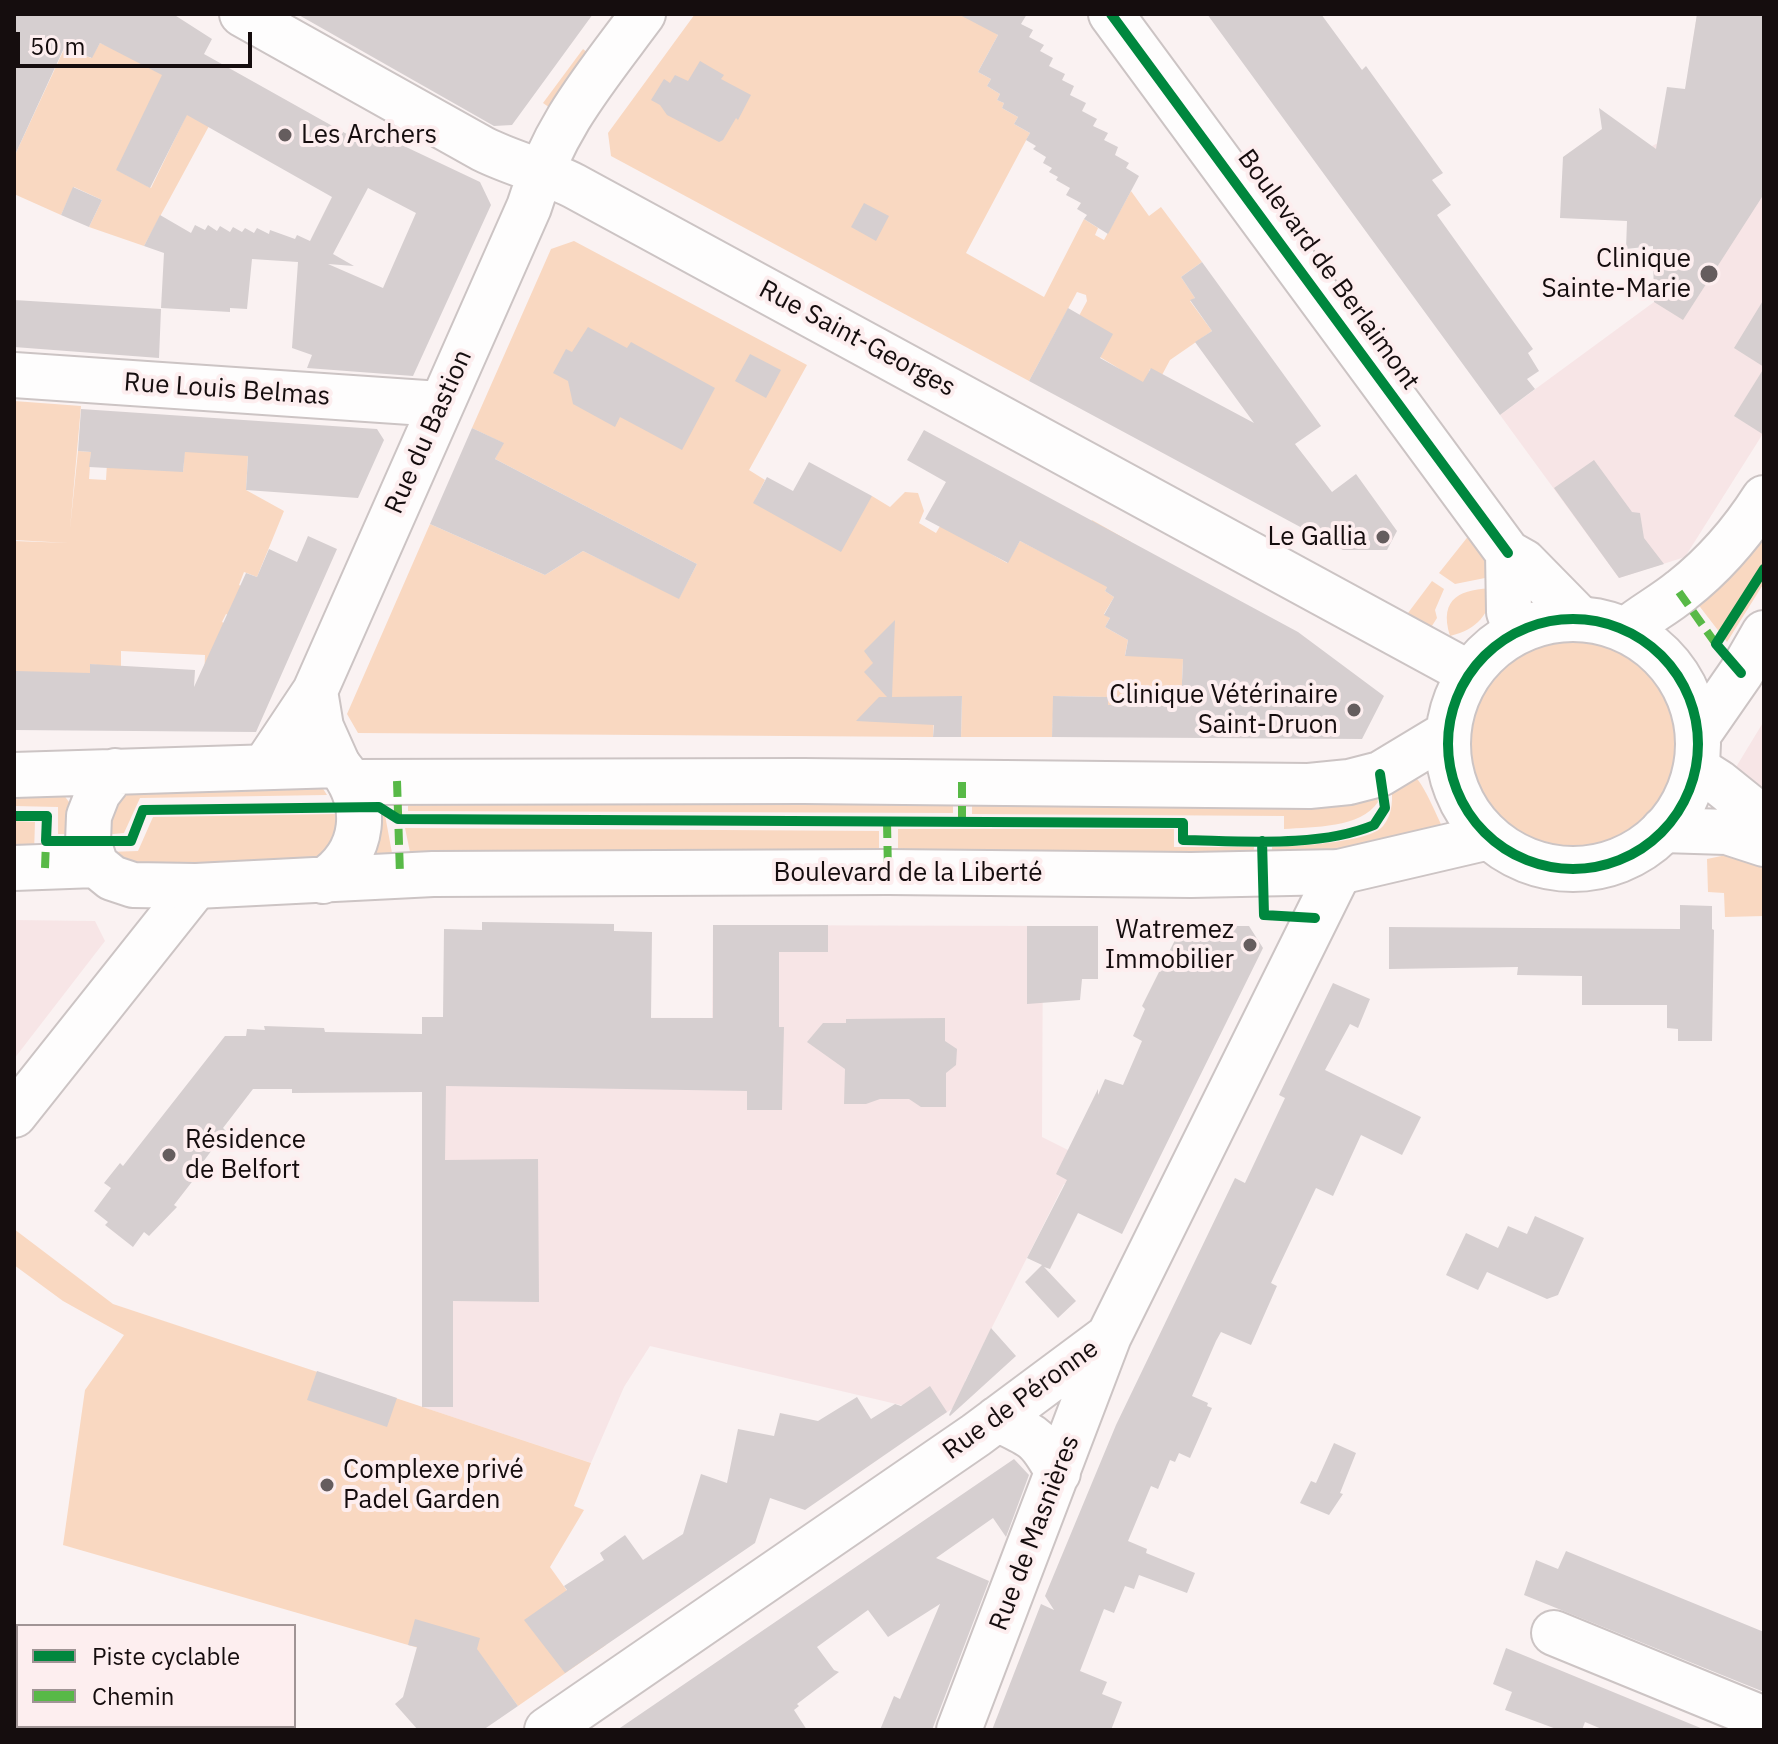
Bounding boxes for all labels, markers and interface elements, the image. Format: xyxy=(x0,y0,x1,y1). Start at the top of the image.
scale bar xyxy=(20,16,256,66)
text: 50 m xyxy=(30,30,85,62)
place label: Les Archers xyxy=(301,119,437,151)
marker: Les Archers xyxy=(276,126,294,144)
street label: Boulevard de Berlaimont xyxy=(1230,144,1426,396)
place label: Clinique Sainte-Marie xyxy=(1542,243,1691,304)
marker: Clinique Sainte-Marie xyxy=(1698,263,1720,285)
street label: Rue Saint-Georges xyxy=(754,274,960,404)
street label: Rue du Bastion xyxy=(379,345,479,519)
street label: Rue Louis Belmas xyxy=(123,367,331,413)
place label: Le Gallia xyxy=(1267,521,1367,553)
marker: Le Gallia xyxy=(1374,528,1392,546)
place label: Clinique Vétérinaire Saint-Druon xyxy=(1109,679,1338,740)
marker: Clinique Vétérinaire Saint-Druon xyxy=(1345,701,1363,719)
street label: Boulevard de la Liberté xyxy=(774,857,1042,889)
place label: Watremez Immobilier xyxy=(1105,914,1234,976)
marker: Watremez Immobilier xyxy=(1241,936,1259,954)
place label: Résidence de Belfort xyxy=(185,1124,306,1186)
marker: Résidence de Belfort xyxy=(160,1146,178,1164)
street label: Rue de Péronne xyxy=(937,1333,1105,1467)
street label: Rue de Masnières xyxy=(983,1431,1087,1635)
place label: Complexe privé Padel Garden xyxy=(343,1454,524,1516)
marker: Complexe privé Padel Garden xyxy=(318,1476,336,1494)
legend xyxy=(16,1624,296,1728)
text: Piste cyclable xyxy=(92,1640,240,1672)
text: Chemin xyxy=(92,1680,174,1712)

